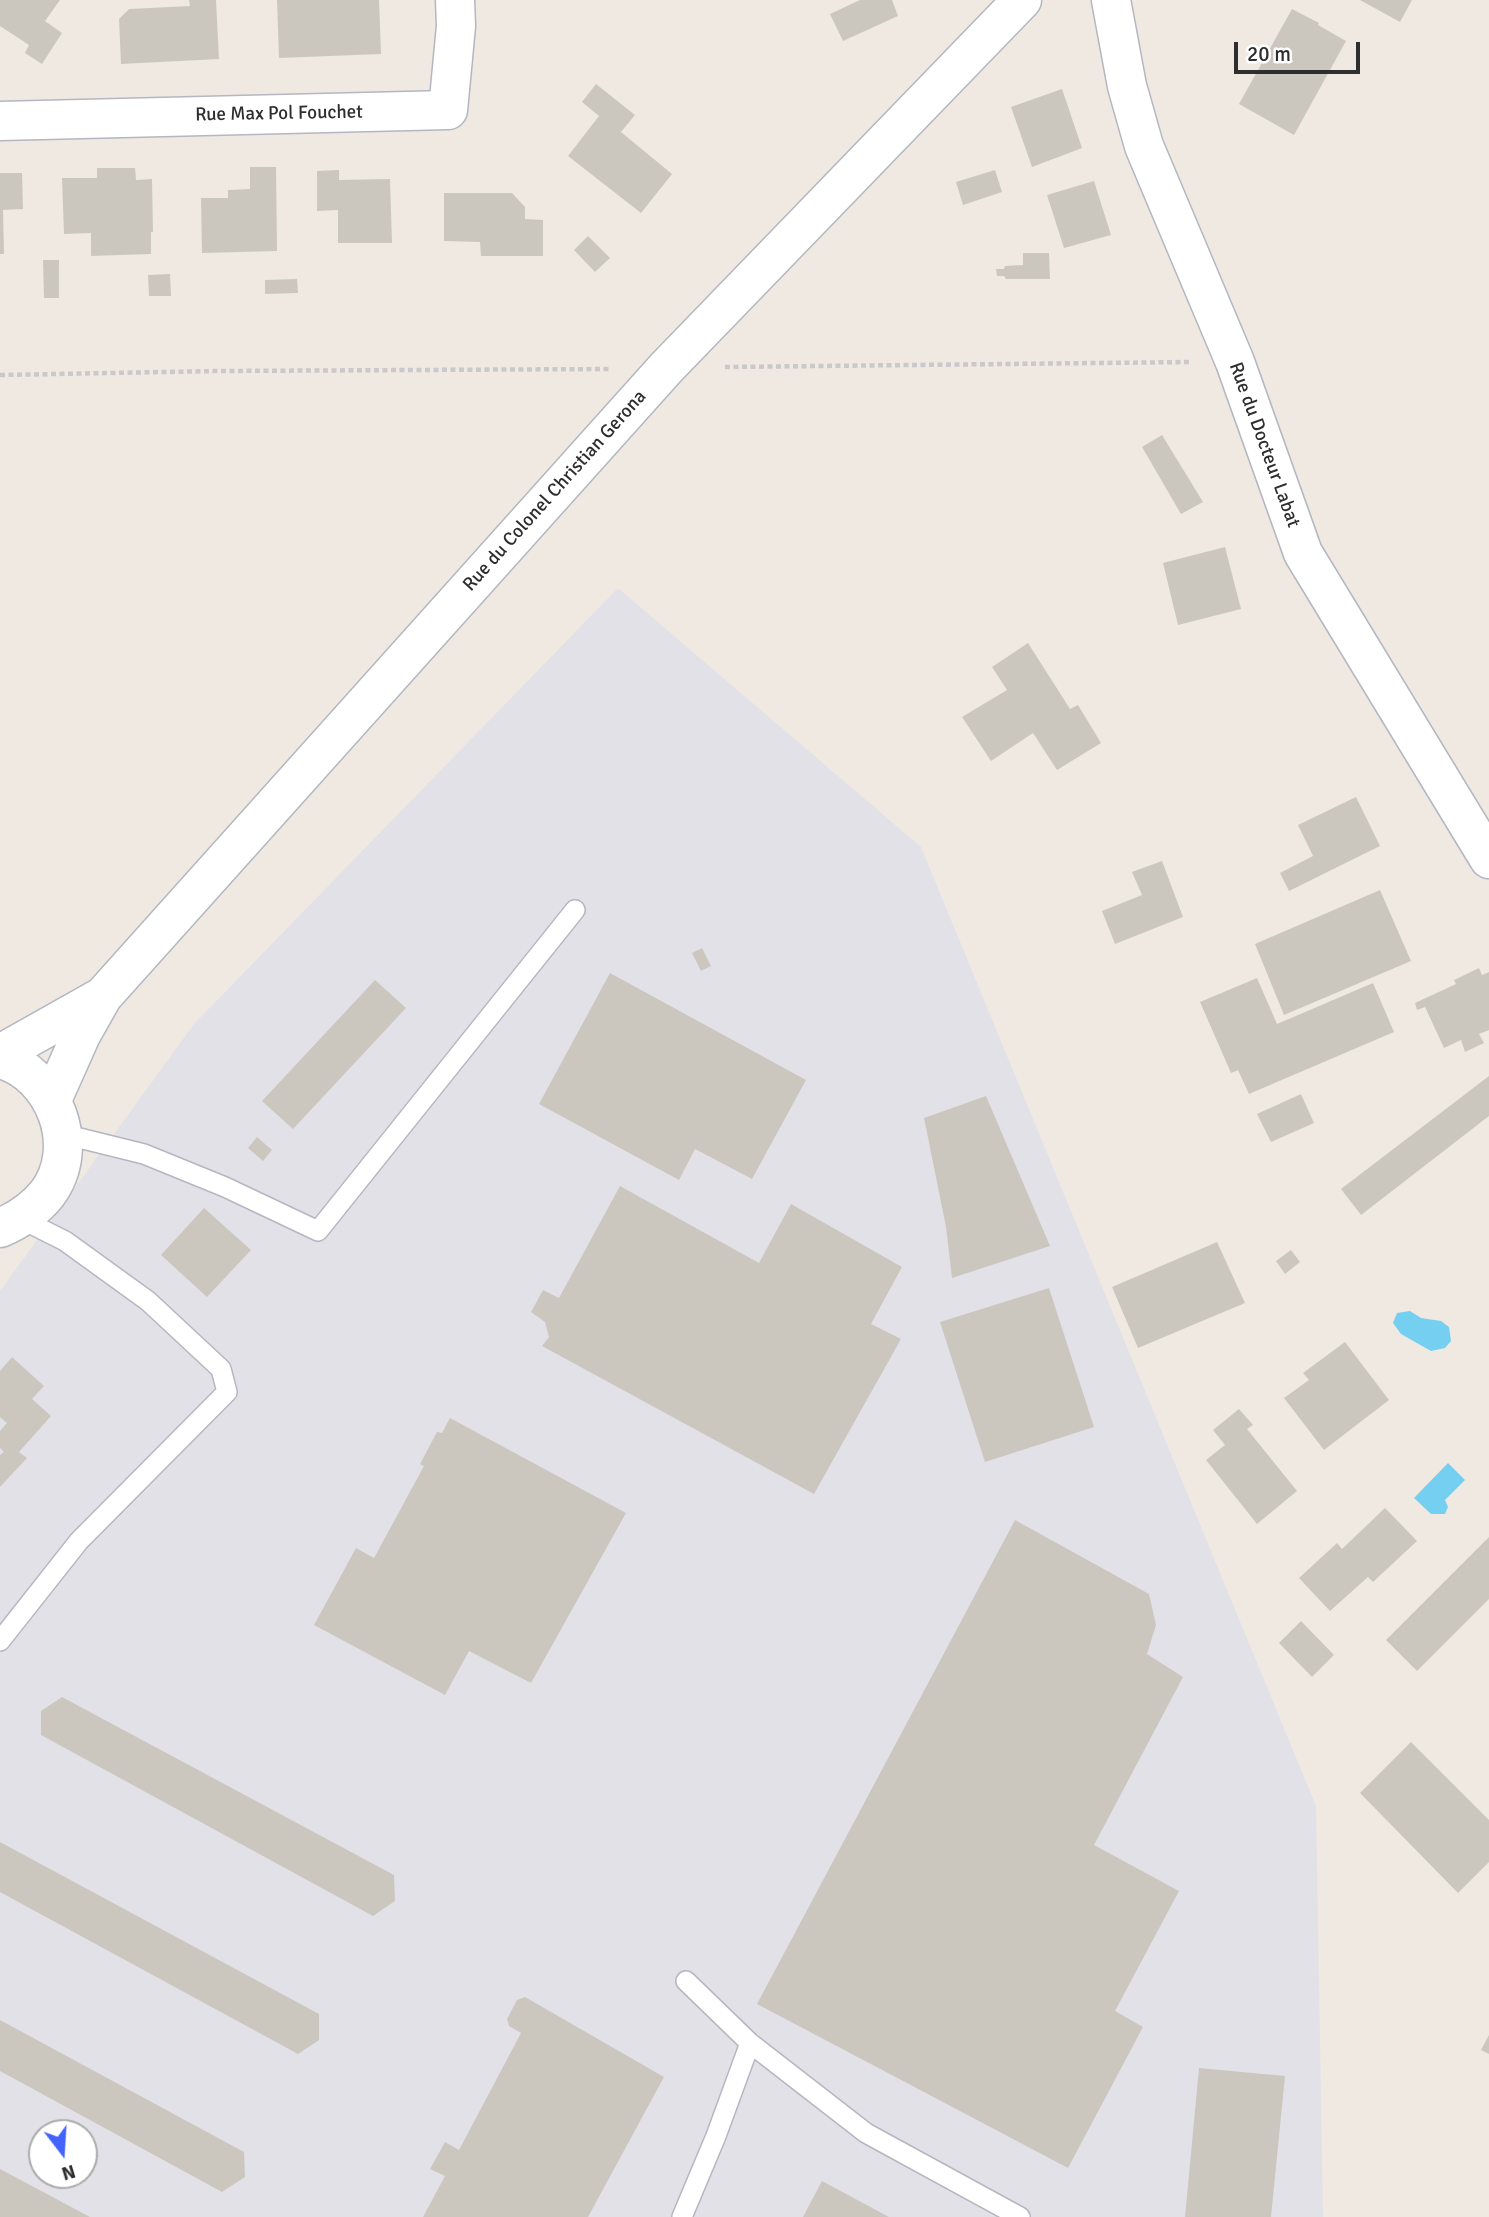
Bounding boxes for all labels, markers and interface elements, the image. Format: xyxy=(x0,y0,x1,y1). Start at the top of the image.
scale bar xyxy=(1237,28,1363,72)
text: 20 m xyxy=(1247,41,1291,67)
street label: Rue Max Pol Fouchet xyxy=(195,101,363,127)
street label: Rue du Docteur Labat xyxy=(1224,359,1304,531)
street label: Rue du Colonel Christian Gerona xyxy=(459,386,651,596)
north arrow xyxy=(28,2119,98,2189)
text: N xyxy=(59,2159,78,2186)

